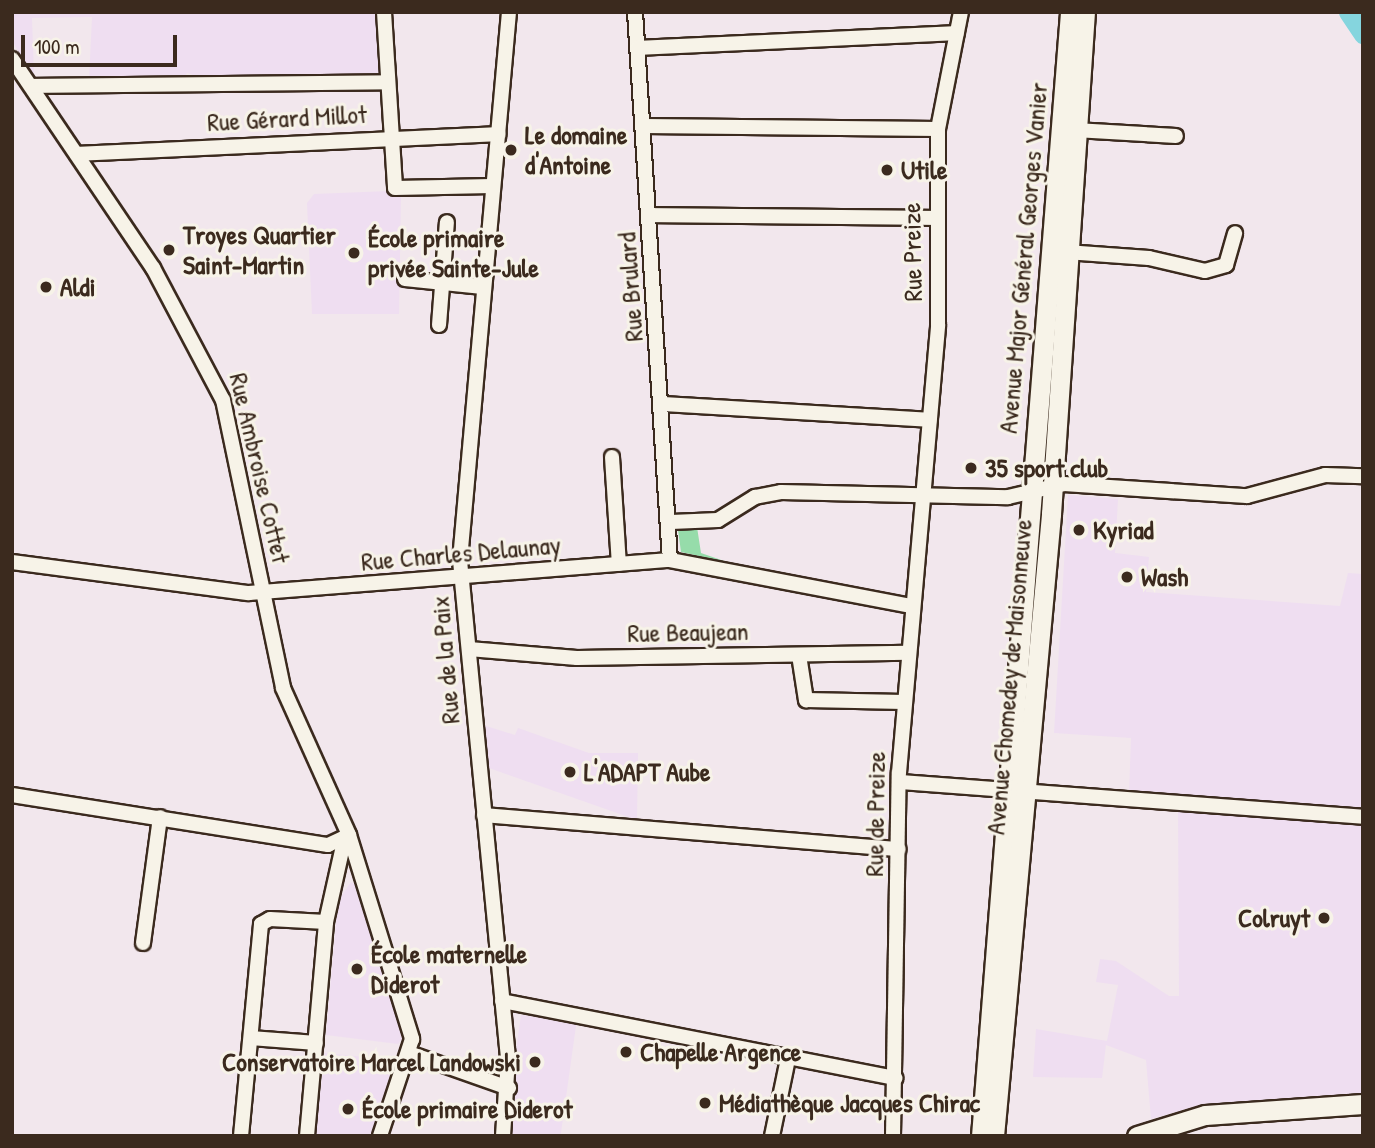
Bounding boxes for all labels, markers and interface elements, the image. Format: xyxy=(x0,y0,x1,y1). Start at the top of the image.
scale bar xyxy=(24,21,180,65)
text: 100 m xyxy=(34,32,80,61)
street label: Avenue Major Général Georges Vanier xyxy=(992,81,1054,435)
street label: Rue Gérard Millot xyxy=(206,98,368,138)
place label: Le domaine d'Antoine xyxy=(525,119,627,180)
marker: Le domaine d'Antoine xyxy=(503,142,519,158)
place label: Utile xyxy=(901,154,947,186)
marker: Utile xyxy=(879,162,895,178)
street label: Rue Preize xyxy=(896,202,928,302)
place label: Troyes Quartier Saint-Martin xyxy=(183,219,336,280)
place label: École primaire privée Sainte-Jule xyxy=(368,222,539,284)
street label: Rue Brulard xyxy=(611,231,649,343)
marker: Troyes Quartier Saint-Martin xyxy=(161,242,177,258)
marker: École primaire privée Sainte-Jule xyxy=(346,245,362,261)
place label: Aldi xyxy=(60,271,96,303)
marker: Aldi xyxy=(38,279,54,295)
street label: Rue Ambroise Cottet xyxy=(223,370,297,566)
place label: 35 sport club xyxy=(985,452,1108,484)
marker: 35 sport club xyxy=(963,460,979,476)
place label: Kyriad xyxy=(1093,514,1154,546)
street label: Avenue Chomedey de Maisonneuve xyxy=(980,518,1038,836)
marker: Kyriad xyxy=(1071,522,1087,538)
street label: Rue Charles Delaunay xyxy=(360,529,562,577)
place label: Wash xyxy=(1141,561,1188,593)
marker: Wash xyxy=(1119,569,1135,585)
street label: Rue de la Paix xyxy=(424,595,466,725)
street label: Rue Beaujean xyxy=(627,615,749,649)
street label: Rue de Preize xyxy=(858,751,892,877)
place label: L'ADAPT Aube xyxy=(584,756,710,788)
marker: L'ADAPT Aube xyxy=(562,764,578,780)
place label: Colruyt xyxy=(1238,902,1310,934)
marker: Colruyt xyxy=(1316,910,1332,926)
place label: École maternelle Diderot xyxy=(371,938,527,1000)
marker: École maternelle Diderot xyxy=(349,961,365,977)
place label: Chapelle Argence xyxy=(640,1036,801,1068)
marker: Chapelle Argence xyxy=(618,1044,634,1060)
place label: Conservatoire Marcel Landowski xyxy=(222,1046,521,1078)
marker: Conservatoire Marcel Landowski xyxy=(527,1054,543,1070)
place label: Médiathèque Jacques Chirac xyxy=(719,1087,980,1119)
place label: École primaire Diderot xyxy=(362,1093,572,1125)
marker: Médiathèque Jacques Chirac xyxy=(697,1095,713,1111)
marker: École primaire Diderot xyxy=(340,1101,356,1117)

